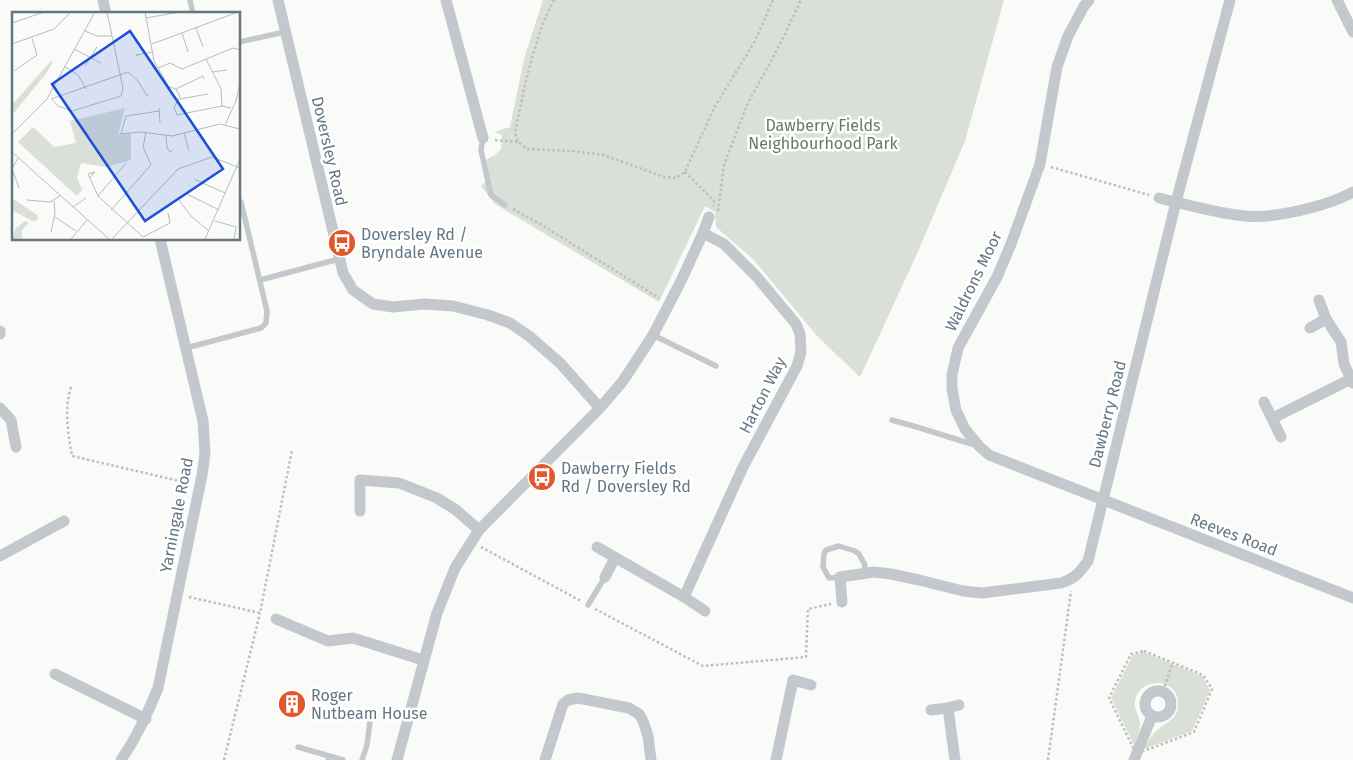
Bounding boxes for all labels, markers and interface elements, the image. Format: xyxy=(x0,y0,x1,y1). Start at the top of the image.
inset map xyxy=(12,12,240,240)
street label: Doversley Road xyxy=(308,95,351,208)
park label: Dawberry Fields Neighbourhood Park xyxy=(748,116,899,153)
place label: Doversley Rd / Bryndale Avenue xyxy=(361,225,483,262)
street label: Waldrons Moor xyxy=(941,227,1006,334)
bus stop icon: Doversley Rd / Bryndale Avenue xyxy=(327,228,357,258)
street label: Harton Way xyxy=(735,354,790,437)
street label: Dawberry Road xyxy=(1085,359,1130,470)
street label: Yarningale Road xyxy=(156,456,197,574)
place label: Dawberry Fields Rd / Doversley Rd xyxy=(561,459,691,496)
bus stop icon: Dawberry Fields Rd / Doversley Rd xyxy=(527,462,557,492)
street label: Reeves Road xyxy=(1187,509,1280,560)
place label: Roger Nutbeam House xyxy=(311,686,427,723)
building icon: Roger Nutbeam House xyxy=(277,689,307,719)

